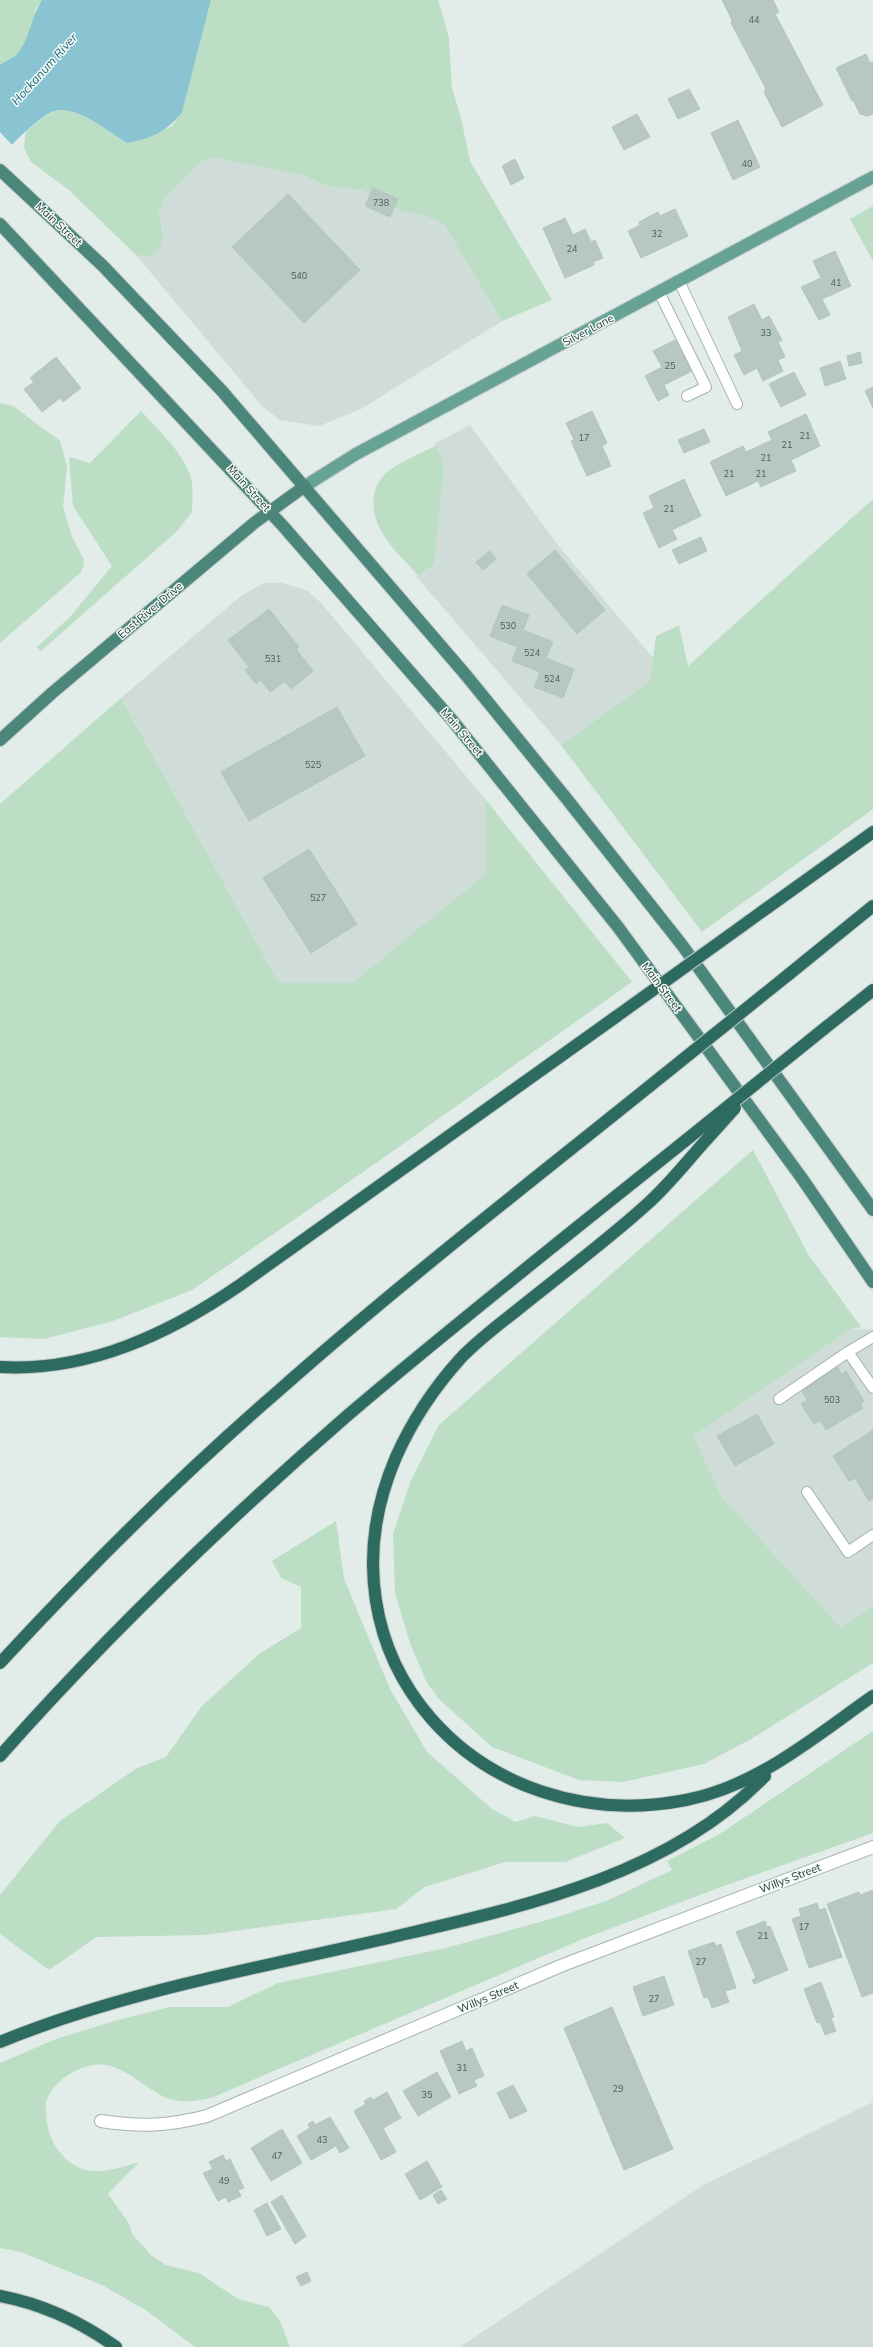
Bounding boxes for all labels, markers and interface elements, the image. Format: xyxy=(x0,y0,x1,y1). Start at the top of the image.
house number: 44 xyxy=(749,14,760,25)
water label: Hockanum River xyxy=(8,30,81,108)
house number: 40 xyxy=(742,158,752,169)
house number: 738 xyxy=(373,197,389,208)
street label: Main Street xyxy=(33,199,85,249)
house number: 32 xyxy=(652,228,662,239)
house number: 24 xyxy=(567,243,578,254)
house number: 540 xyxy=(291,270,307,281)
house number: 41 xyxy=(831,277,841,288)
street label: Silver Lane xyxy=(560,311,616,349)
house number: 33 xyxy=(761,327,771,338)
house number: 25 xyxy=(665,360,676,371)
house number: 21 xyxy=(800,430,810,441)
house number: 17 xyxy=(579,432,589,443)
house number: 21 xyxy=(782,439,792,450)
house number: 21 xyxy=(761,452,771,463)
street label: Main Street xyxy=(224,462,274,514)
house number: 21 xyxy=(724,468,734,479)
house number: 21 xyxy=(756,468,766,479)
house number: 21 xyxy=(664,503,674,514)
street label: East River Drive xyxy=(115,579,185,641)
house number: 530 xyxy=(500,620,516,631)
house number: 524 xyxy=(524,647,541,658)
house number: 531 xyxy=(265,653,281,664)
house number: 524 xyxy=(544,673,561,684)
street label: Main Street xyxy=(438,705,486,759)
house number: 525 xyxy=(305,759,322,770)
house number: 527 xyxy=(310,892,326,903)
street label: Main Street xyxy=(639,959,685,1015)
house number: 503 xyxy=(824,1394,840,1405)
street label: Willys Street xyxy=(757,1860,823,1896)
house number: 17 xyxy=(799,1921,809,1932)
house number: 21 xyxy=(758,1930,768,1941)
house number: 27 xyxy=(696,1956,706,1967)
street label: Willys Street xyxy=(456,1978,521,2016)
house number: 27 xyxy=(649,1993,659,2004)
house number: 31 xyxy=(457,2062,467,2073)
house number: 29 xyxy=(613,2083,623,2094)
house number: 35 xyxy=(422,2089,433,2100)
house number: 43 xyxy=(317,2134,327,2145)
house number: 47 xyxy=(272,2150,282,2161)
house number: 49 xyxy=(219,2175,229,2186)

